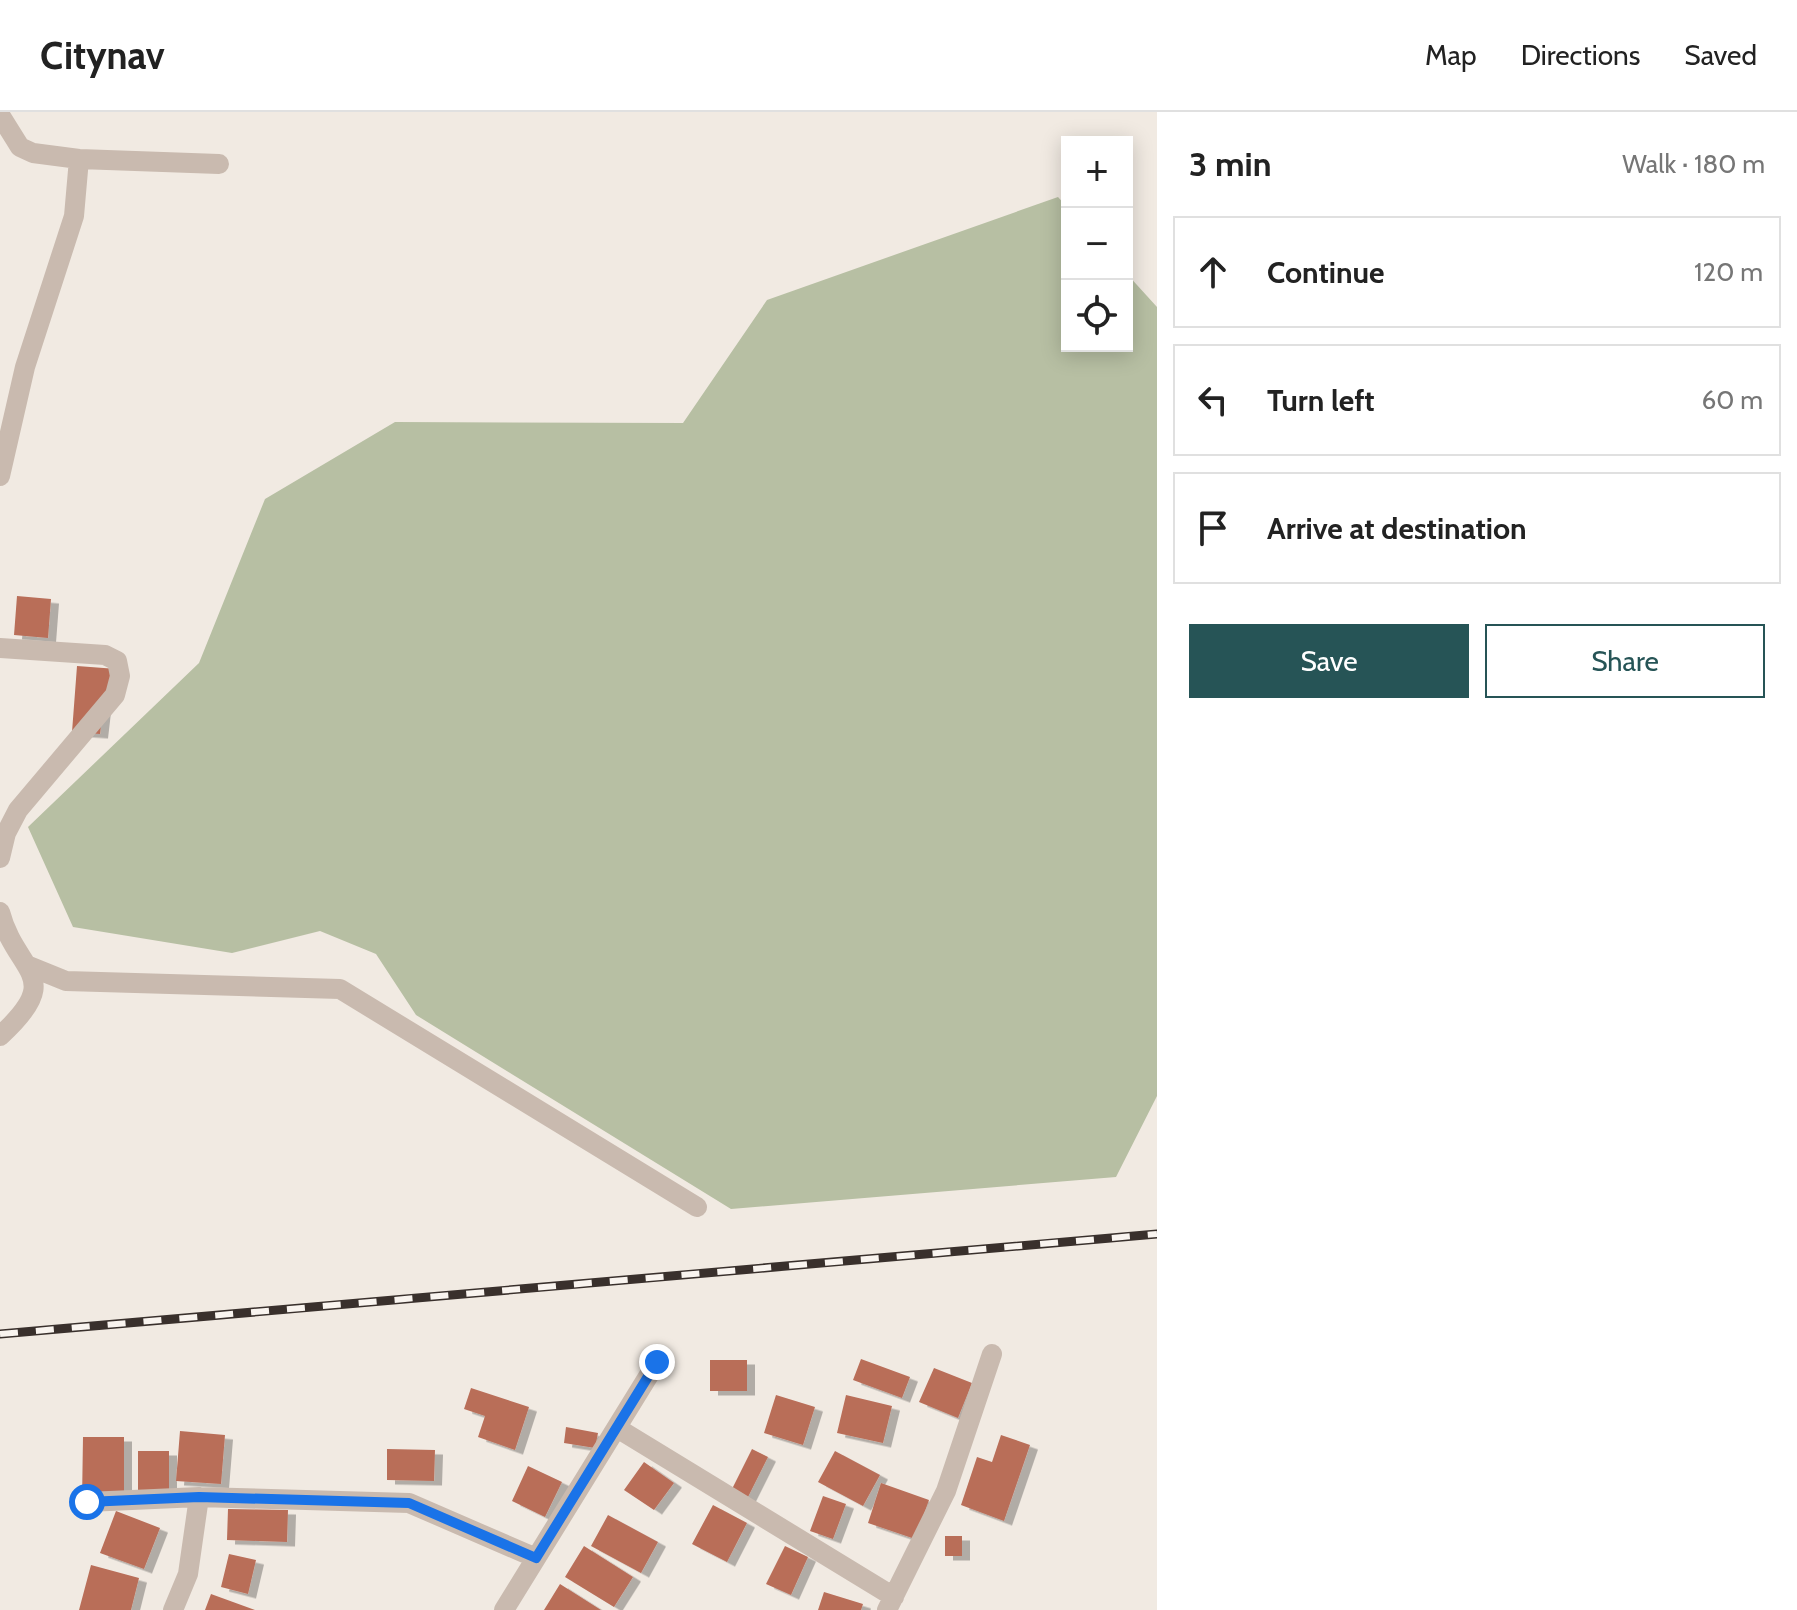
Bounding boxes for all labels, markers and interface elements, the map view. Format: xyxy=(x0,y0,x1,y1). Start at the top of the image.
text: Citynav xyxy=(40,32,165,79)
text: Map xyxy=(1425,38,1477,72)
text: Directions xyxy=(1521,38,1640,72)
text: Saved xyxy=(1684,38,1757,72)
map controls xyxy=(1061,136,1133,352)
button: + xyxy=(1061,136,1133,208)
text: 3 min xyxy=(1189,143,1271,185)
text: Walk · 180 m xyxy=(1622,148,1765,180)
button: − xyxy=(1061,208,1133,280)
icon: ahead xyxy=(1191,250,1235,294)
text: Continue xyxy=(1267,254,1384,291)
text: 120 m xyxy=(1694,256,1763,288)
button: locate xyxy=(1061,280,1133,352)
icon: left xyxy=(1191,378,1235,422)
text: Turn left xyxy=(1267,382,1375,419)
text: 60 m xyxy=(1701,384,1763,416)
icon: arrive xyxy=(1191,506,1235,550)
text: Arrive at destination xyxy=(1267,510,1527,547)
button: Save xyxy=(1189,624,1469,698)
button: Share xyxy=(1485,624,1765,698)
route end xyxy=(639,1344,675,1380)
route start xyxy=(69,1484,105,1520)

